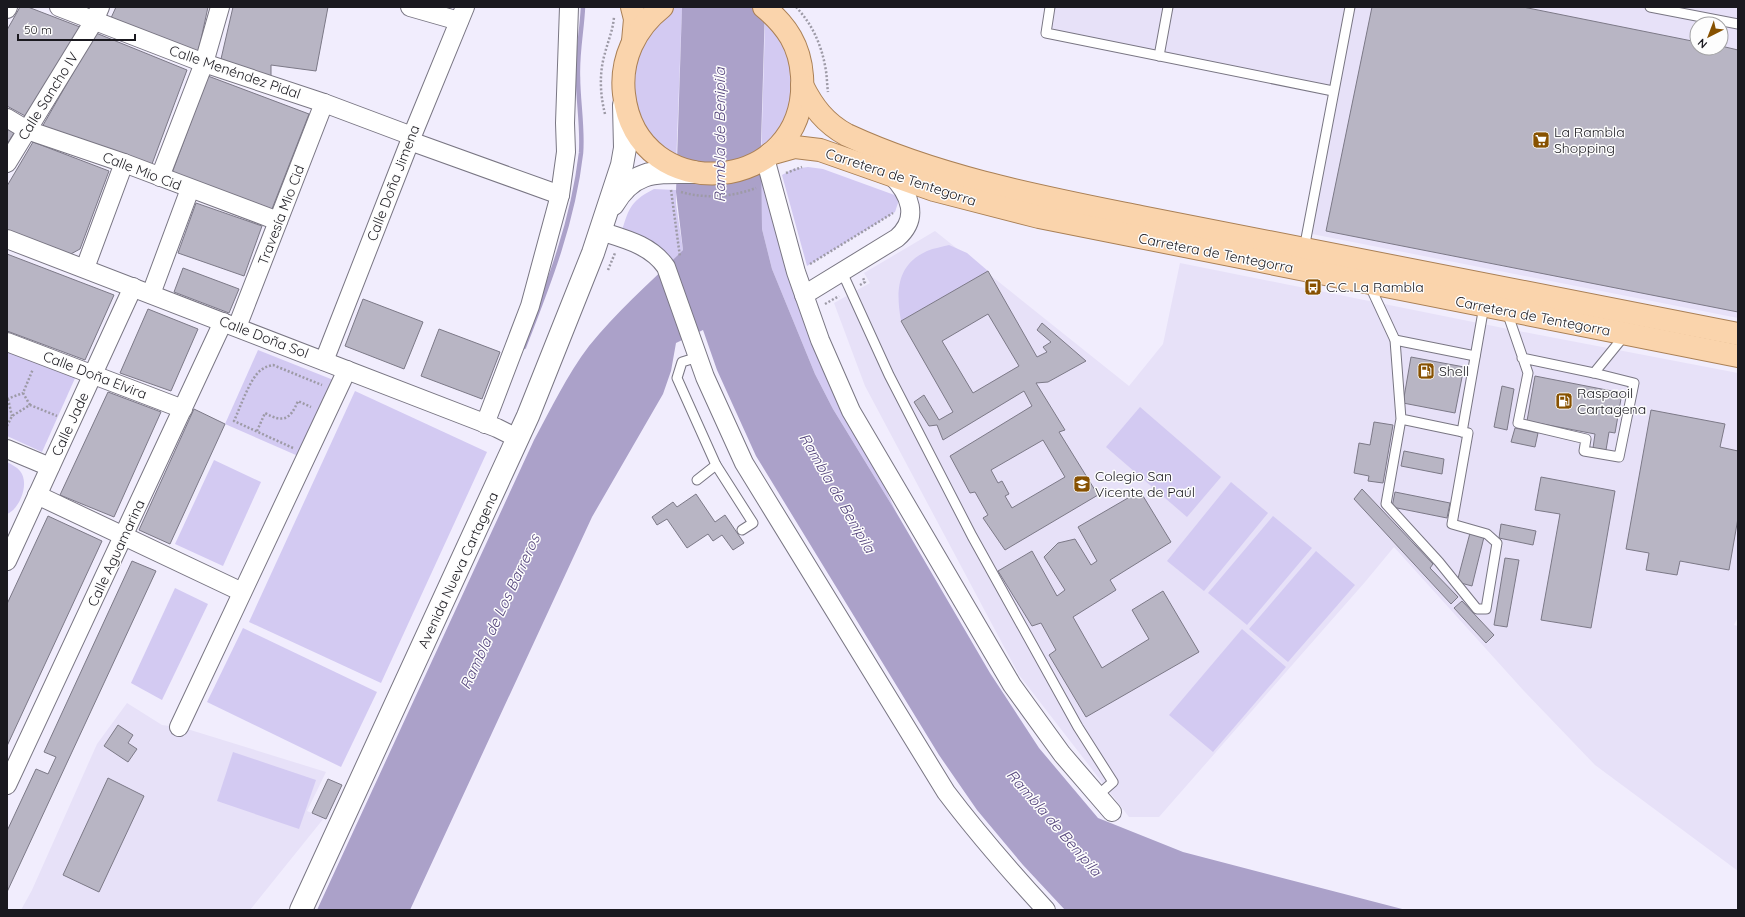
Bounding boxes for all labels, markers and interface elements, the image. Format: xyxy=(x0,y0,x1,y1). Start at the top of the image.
scale bar xyxy=(18,16,135,42)
north arrow xyxy=(1689,16,1729,56)
text: 50 m xyxy=(24,22,52,37)
text: N xyxy=(1695,36,1710,51)
street label: Calle Menéndez Pidal xyxy=(167,41,303,103)
street label: Calle Sancho IV xyxy=(14,49,82,143)
water label: Rambla de Benipila xyxy=(710,66,729,203)
street label: Calle Doña Jimena xyxy=(363,122,423,244)
place label: La Rambla Shopping xyxy=(1554,123,1625,157)
supermarket icon: La Rambla Shopping xyxy=(1531,130,1551,150)
street label: Carretera de Tentegorra xyxy=(823,144,979,210)
street label: Calle Mio Cid xyxy=(100,148,184,194)
street label: Travesía Mio Cid xyxy=(254,162,308,268)
street label: Carretera de Tentegorra xyxy=(1137,229,1295,277)
bus stop icon: C.C. La Rambla xyxy=(1303,277,1323,297)
place label: C.C. La Rambla xyxy=(1326,278,1424,296)
street label: Carretera de Tentegorra xyxy=(1454,292,1612,340)
street label: Calle Doña Sol xyxy=(217,312,311,362)
street label: Calle Doña Elvira xyxy=(41,347,149,403)
fuel station icon: Shell xyxy=(1416,361,1436,381)
place label: Shell xyxy=(1439,362,1469,380)
place label: Raspaoil Cartagena xyxy=(1577,384,1646,418)
street label: Calle Jade xyxy=(47,389,93,459)
fuel station icon: Raspaoil Cartagena xyxy=(1554,391,1574,411)
water label: Rambla de Benipila xyxy=(795,429,880,557)
place label: Colegio San Vicente de Paúl xyxy=(1095,467,1195,501)
school or university icon: Colegio San Vicente de Paúl xyxy=(1072,474,1092,494)
street label: Avenida Nueva Cartagena xyxy=(414,489,502,651)
street label: Calle Aguamarina xyxy=(83,497,149,609)
water label: Rambla de Los Barreros xyxy=(455,531,544,692)
water label: Rambla de Benipila xyxy=(1003,765,1106,881)

